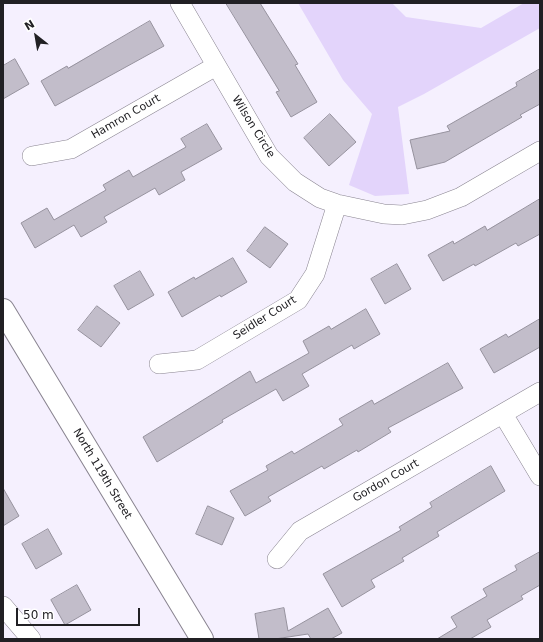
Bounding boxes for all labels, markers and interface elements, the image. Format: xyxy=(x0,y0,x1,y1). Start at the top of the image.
north arrow xyxy=(16,16,56,56)
text: N xyxy=(22,17,37,33)
street label: Hamron Court xyxy=(89,92,163,142)
street label: Wilson Circle xyxy=(229,94,277,160)
street label: Seidler Court xyxy=(231,293,299,343)
street label: North 119th Street xyxy=(70,426,134,522)
street label: Gordon Court xyxy=(351,457,421,505)
scale bar xyxy=(18,600,142,626)
text: 50 m xyxy=(23,608,54,622)

